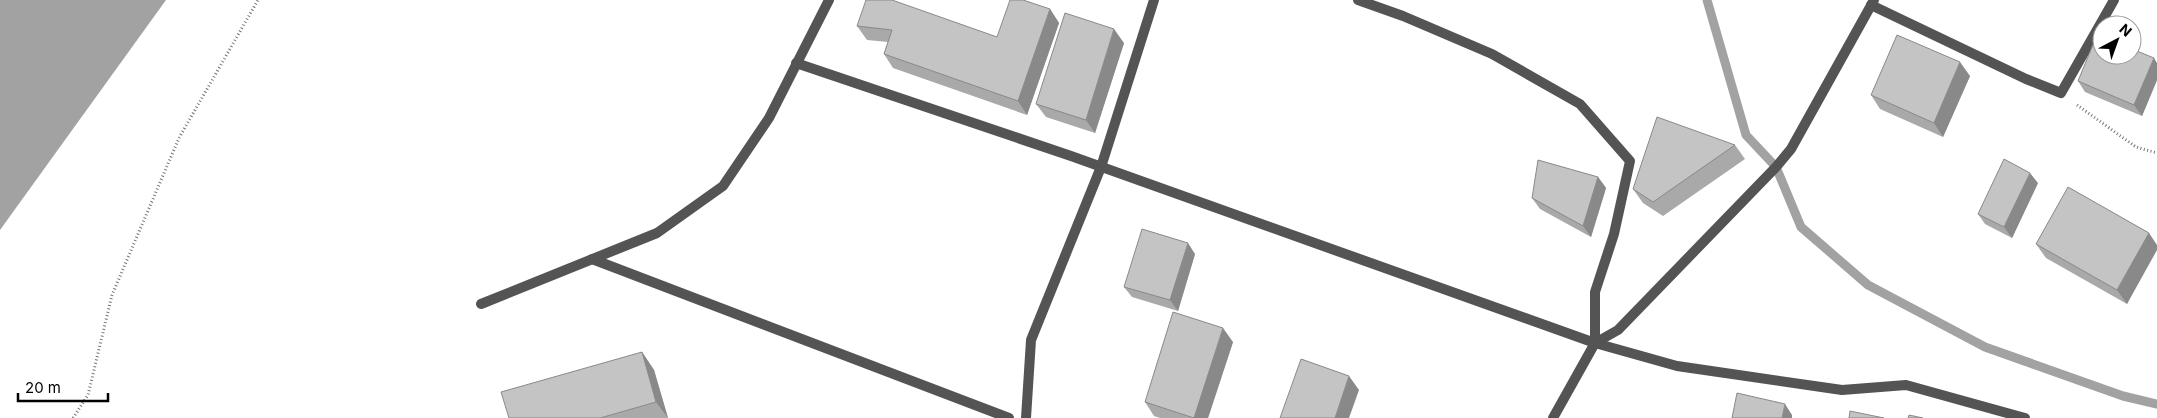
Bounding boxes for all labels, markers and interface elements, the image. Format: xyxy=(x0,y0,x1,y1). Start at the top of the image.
north arrow xyxy=(2092,15,2142,65)
text: N xyxy=(2116,20,2135,40)
scale bar xyxy=(18,370,108,402)
text: 20 m xyxy=(25,378,61,397)

